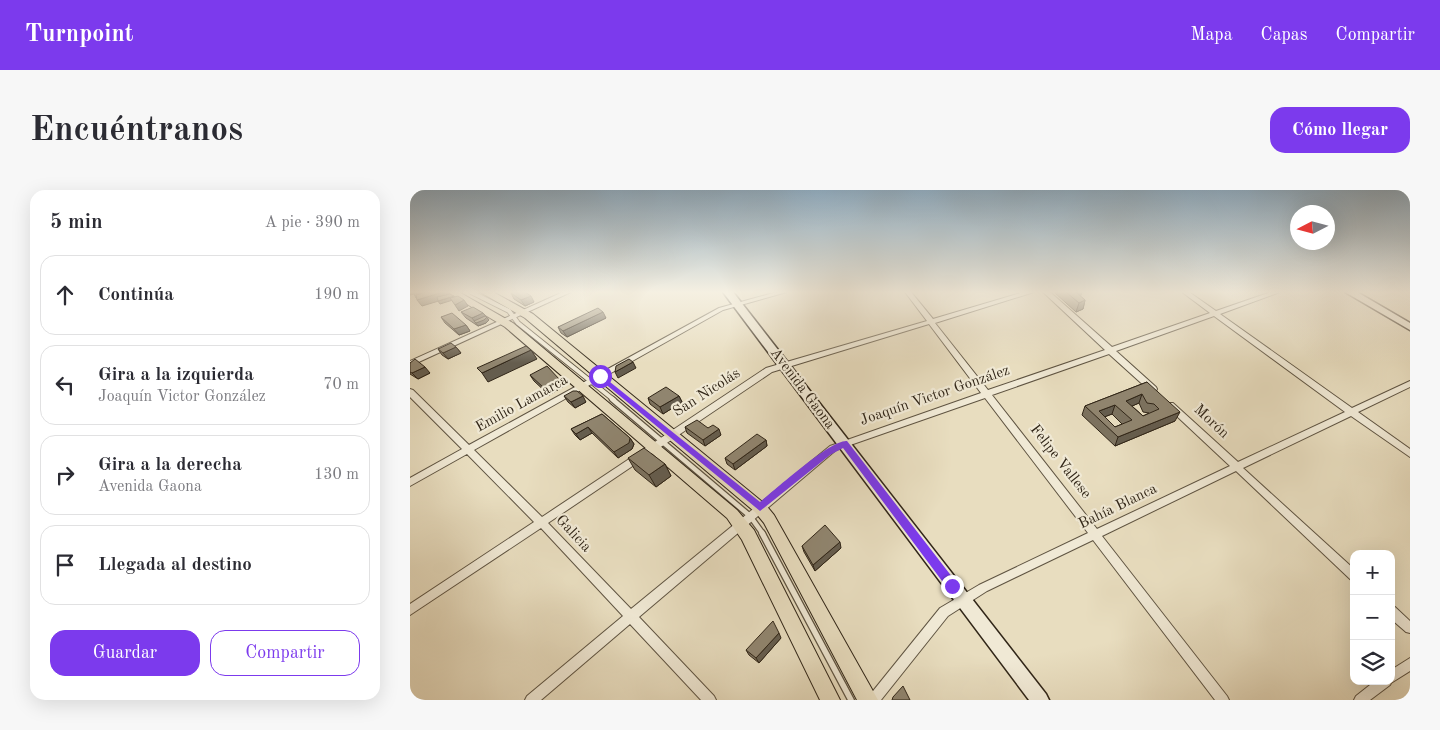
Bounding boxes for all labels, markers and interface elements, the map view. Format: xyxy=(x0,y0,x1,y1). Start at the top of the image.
text: Turnpoint xyxy=(25,23,133,47)
text: Mapa xyxy=(1190,26,1233,44)
text: Capas xyxy=(1261,26,1308,44)
text: Compartir xyxy=(1336,26,1415,44)
button: Cómo llegar xyxy=(1270,107,1410,153)
text: Encuéntranos xyxy=(30,113,243,148)
north arrow xyxy=(1290,205,1335,250)
text: 5 min xyxy=(50,212,103,233)
text: A pie · 390 m xyxy=(265,215,360,231)
icon: ahead xyxy=(51,281,79,309)
text: Continúa xyxy=(98,286,174,305)
text: 190 m xyxy=(314,287,359,303)
street label: Avenida Gaona xyxy=(767,346,838,433)
street label: Joaquín Victor González xyxy=(858,363,1012,429)
route start xyxy=(589,365,612,388)
text: Gira a la izquierda xyxy=(98,366,254,385)
street label: San Nicolás xyxy=(671,366,743,420)
icon: left xyxy=(51,371,79,399)
street label: Emilio Lamarca xyxy=(473,372,571,436)
text: 70 m xyxy=(323,377,359,393)
text: Joaquín Victor González xyxy=(98,389,266,405)
street label: Morón xyxy=(1191,402,1231,442)
street label: Felipe Vallese xyxy=(1027,422,1093,502)
text: Gira a la derecha xyxy=(98,456,242,475)
icon: right xyxy=(51,461,79,489)
text: 130 m xyxy=(314,467,359,483)
text: Avenida Gaona xyxy=(98,479,202,495)
street label: Bahía Blanca xyxy=(1076,481,1160,532)
street label: Galicia xyxy=(552,513,594,556)
map controls xyxy=(1350,550,1395,685)
button: + xyxy=(1350,550,1395,595)
icon: arrive xyxy=(51,551,79,579)
text: Llegada al destino xyxy=(98,556,252,575)
route end xyxy=(941,575,964,598)
button: − xyxy=(1350,595,1395,640)
button: Guardar xyxy=(50,630,200,676)
button: Compartir xyxy=(210,630,360,676)
button: layers xyxy=(1350,640,1395,685)

